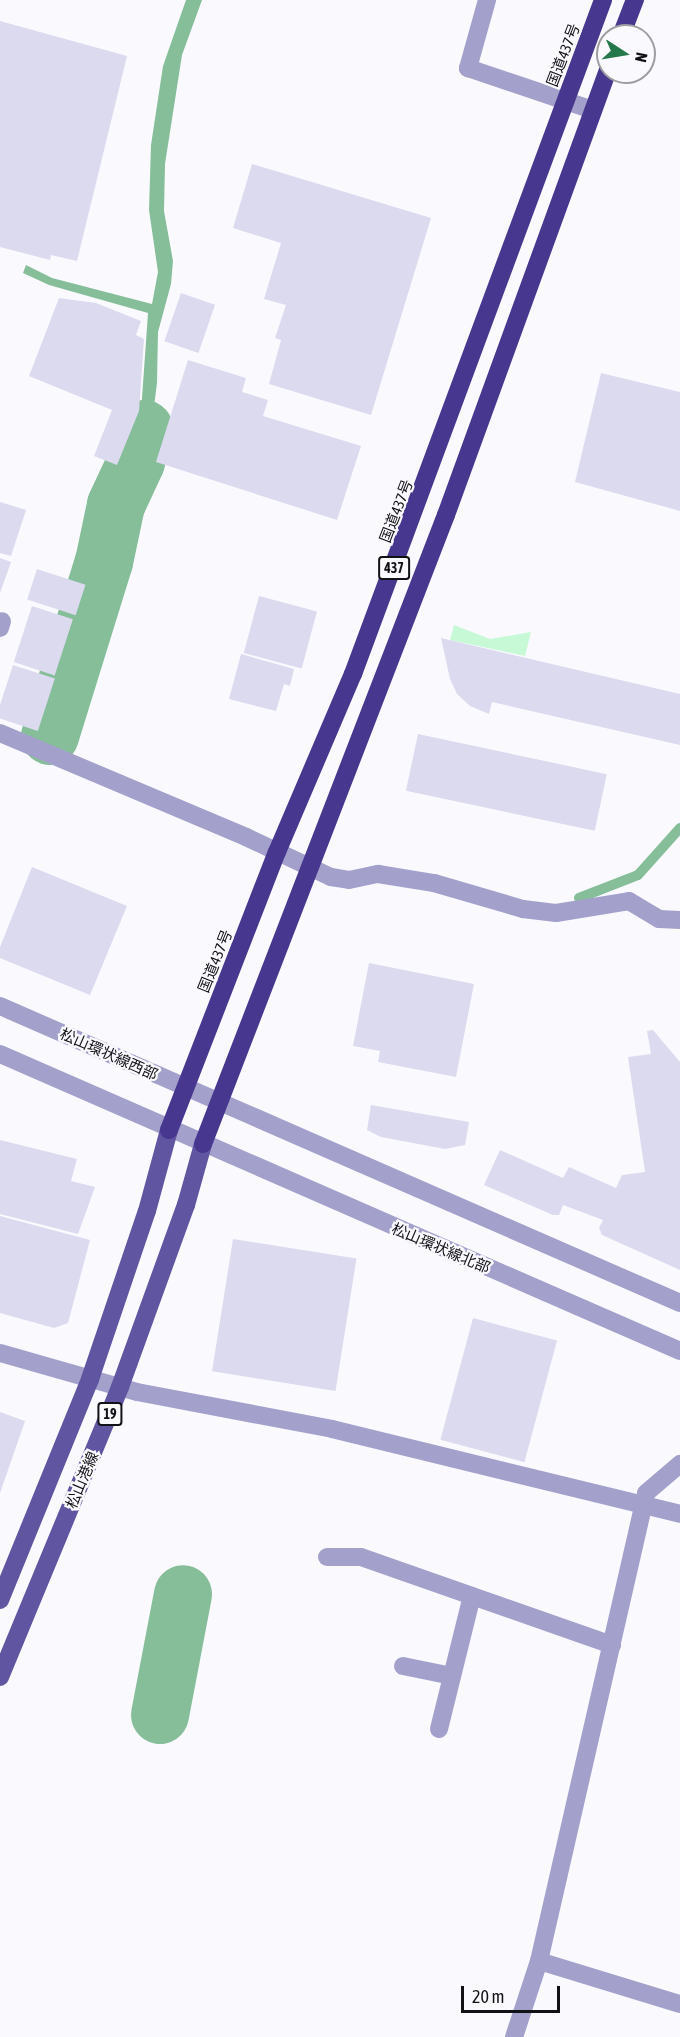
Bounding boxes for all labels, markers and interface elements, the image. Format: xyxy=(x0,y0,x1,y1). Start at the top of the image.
street label: 国道437号 xyxy=(543,21,583,89)
north arrow xyxy=(596,24,656,84)
text: N xyxy=(632,51,651,64)
street label: 国道437号 xyxy=(376,477,416,545)
road number: 437 xyxy=(378,557,410,579)
street label: 国道437号 xyxy=(194,927,236,995)
street label: 松山環状線西部 xyxy=(57,1024,161,1084)
street label: 松山環状線北部 xyxy=(389,1219,493,1277)
road number: 19 xyxy=(96,1403,124,1425)
street label: 松山港線 xyxy=(62,1449,102,1511)
scale bar xyxy=(464,1974,563,2012)
text: 20 m xyxy=(472,1986,504,2007)

